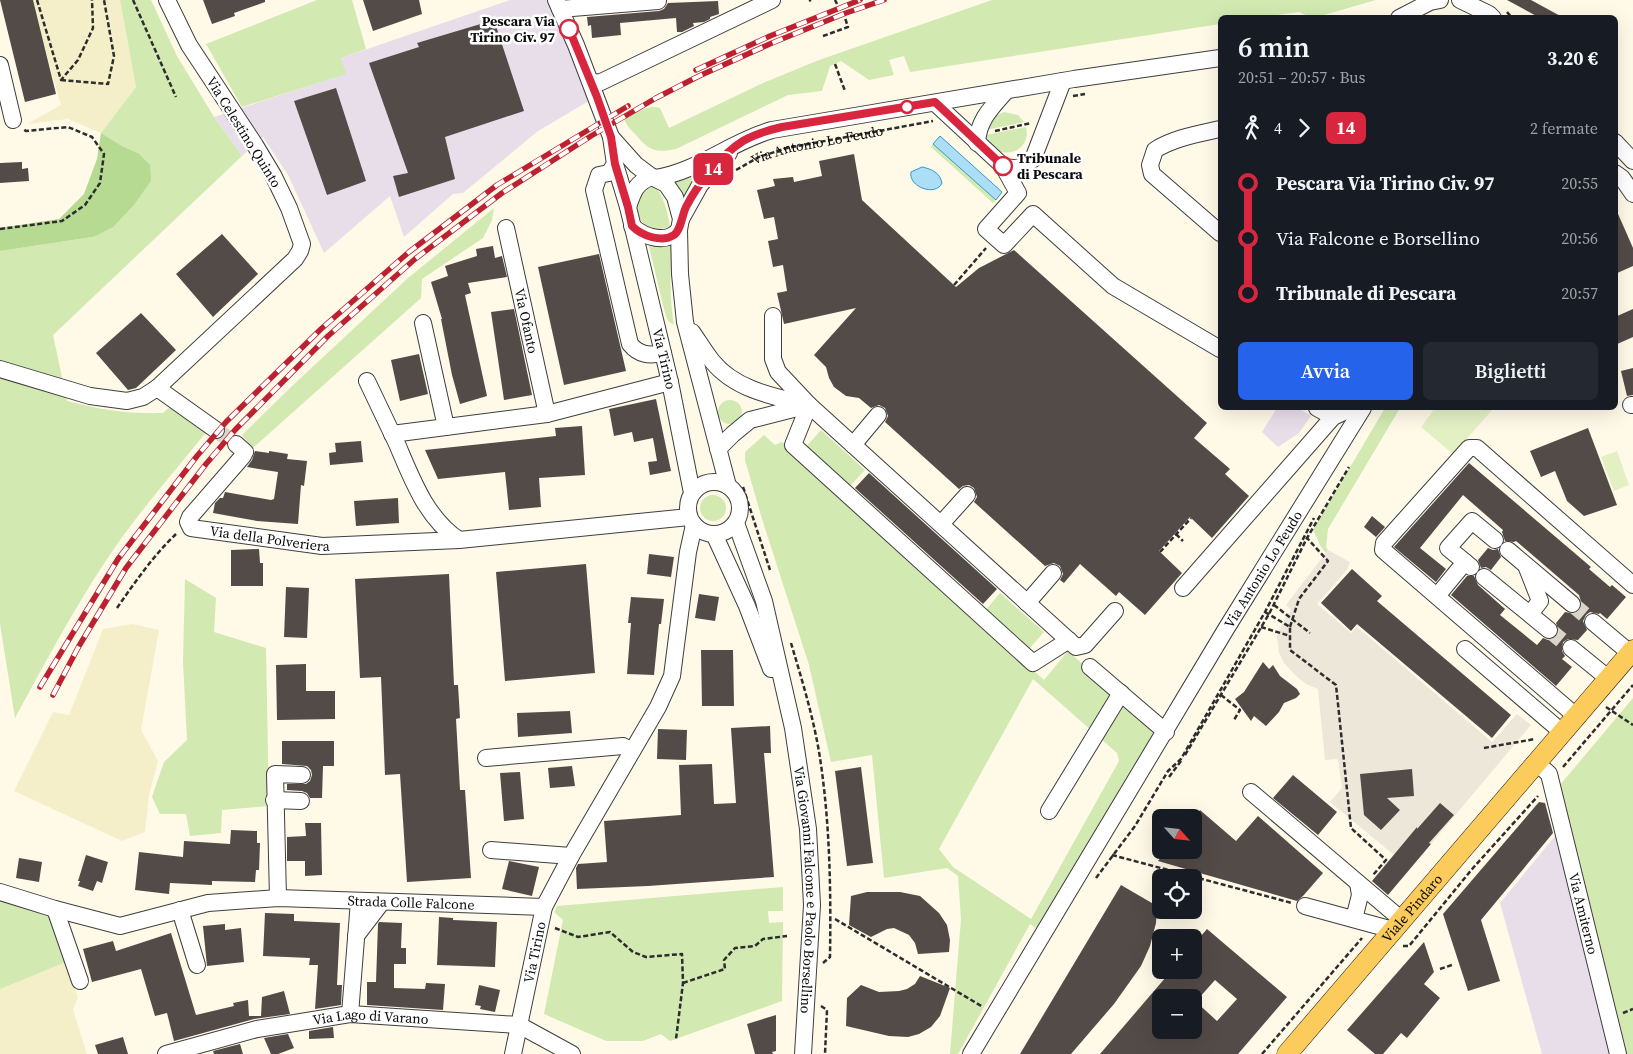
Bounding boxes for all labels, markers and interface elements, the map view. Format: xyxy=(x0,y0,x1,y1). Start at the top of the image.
place label: Pescara Via Tirino Civ. 97 xyxy=(470,11,556,47)
marker: Pescara Via Tirino Civ. 97 xyxy=(559,19,579,39)
text: 6 min xyxy=(1238,28,1310,66)
text: 3.20 € xyxy=(1547,45,1598,71)
text: 20:51 – 20:57 · Bus xyxy=(1238,66,1366,88)
street label: Via Celestino Quinto xyxy=(202,72,287,192)
unlabelled marker xyxy=(900,100,914,114)
icon: walk xyxy=(1238,114,1266,142)
icon: forward xyxy=(1290,114,1318,142)
text: 14 xyxy=(1336,115,1356,140)
text: 4 xyxy=(1274,117,1282,139)
text: 2 fermate xyxy=(1530,117,1598,139)
street label: Via Antonio Lo Feudo xyxy=(747,120,885,170)
place label: Tribunale di Pescara xyxy=(1017,148,1083,184)
line badge: 14 xyxy=(690,153,736,185)
text: 14 xyxy=(703,156,723,181)
marker: Tribunale di Pescara xyxy=(993,156,1013,176)
text: Pescara Via Tirino Civ. 97 xyxy=(1276,170,1495,196)
text: 20:55 xyxy=(1561,172,1598,194)
text: Via Falcone e Borsellino xyxy=(1276,225,1480,251)
text: 20:56 xyxy=(1561,227,1598,249)
text: Tribunale di Pescara xyxy=(1276,280,1456,306)
text: 20:57 xyxy=(1561,282,1598,304)
street label: Via Ofanto xyxy=(510,286,543,356)
street label: Via Tirino xyxy=(647,326,681,391)
button: Avvia xyxy=(1238,342,1413,400)
button: Biglietti xyxy=(1423,342,1598,400)
street label: Via Antonio Lo Feudo xyxy=(1219,506,1307,632)
street label: Via della Polveriera xyxy=(209,521,331,556)
street label: Via Giovanni Falcone e Paolo Borsellino xyxy=(789,765,822,1015)
north arrow xyxy=(1152,809,1202,859)
map controls xyxy=(1152,809,1202,1039)
button: locate xyxy=(1152,869,1202,919)
street label: Viale Pindaro xyxy=(1377,869,1447,947)
street label: Via Amiterno xyxy=(1564,871,1603,957)
street label: Strada Colle Falcone xyxy=(347,890,475,915)
street label: Via Tirino xyxy=(518,919,551,985)
button: + xyxy=(1152,929,1202,979)
button: − xyxy=(1152,989,1202,1039)
street label: Via Lago di Varano xyxy=(311,1004,429,1030)

